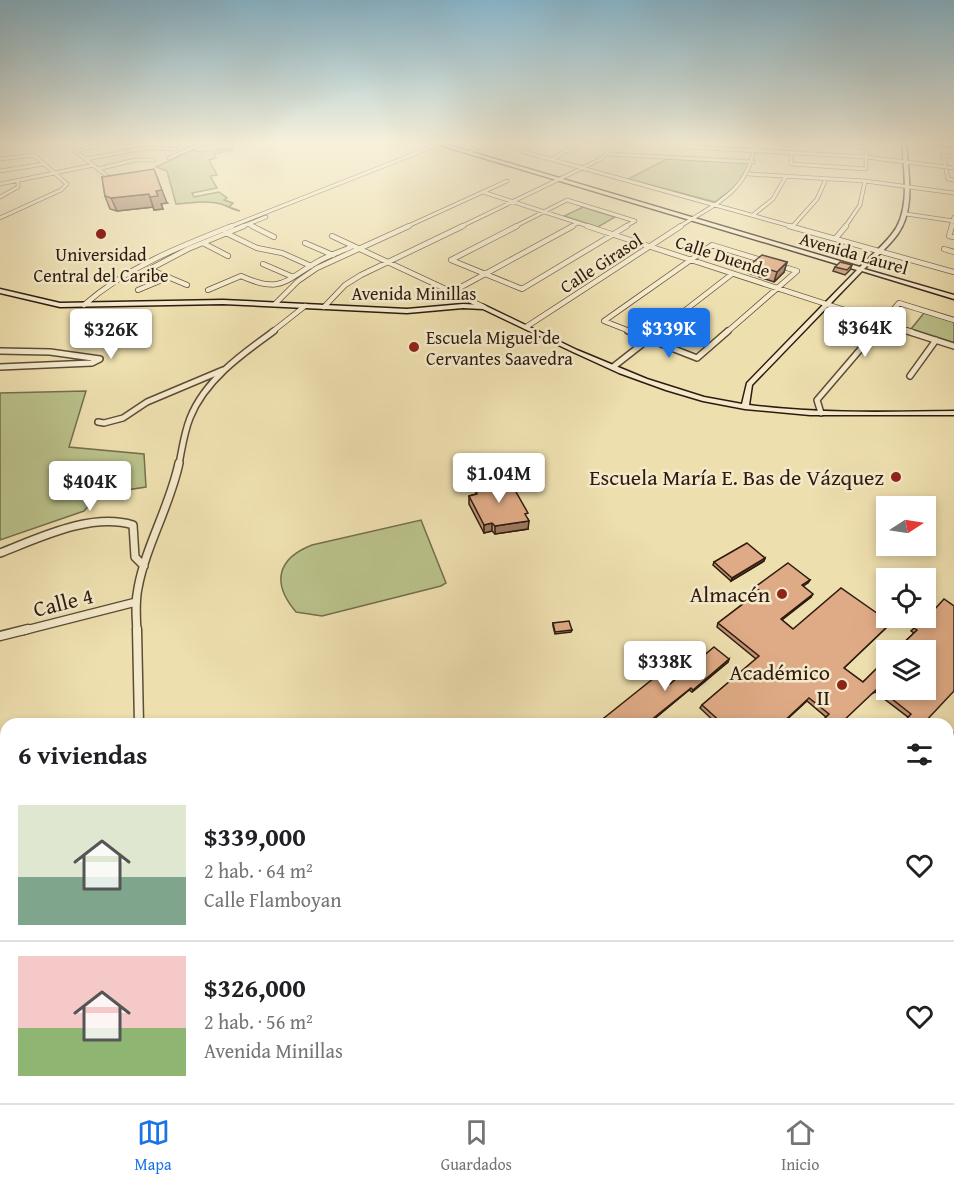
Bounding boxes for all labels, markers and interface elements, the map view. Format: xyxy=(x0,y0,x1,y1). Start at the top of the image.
street label: Avenida Laurel xyxy=(796,225,912,281)
street label: Calle Girasol xyxy=(554,226,648,300)
marker: Universidad Central del Caribe xyxy=(94,227,108,241)
street label: Calle Duende xyxy=(672,228,774,284)
place label: Universidad Central del Caribe xyxy=(33,241,169,289)
street label: Avenida Minillas xyxy=(352,280,477,307)
pin: $364K xyxy=(823,307,907,358)
pin: $339K xyxy=(627,308,711,359)
pin: $326K xyxy=(69,309,153,360)
text: $364K xyxy=(838,312,892,341)
text: $339K xyxy=(642,313,696,342)
text: $326K xyxy=(84,314,138,343)
place label: Escuela Miguel de Cervantes Saavedra xyxy=(426,324,573,372)
marker: Escuela Miguel de Cervantes Saavedra xyxy=(407,340,421,354)
pin: $1.04M xyxy=(450,453,548,504)
text: $1.04M xyxy=(467,458,531,487)
pin: $404K xyxy=(48,461,132,512)
place label: Escuela María E. Bas de Vázquez xyxy=(589,461,884,493)
text: $404K xyxy=(63,466,117,495)
marker: Escuela María E. Bas de Vázquez xyxy=(889,470,903,484)
north arrow xyxy=(876,496,936,556)
map controls xyxy=(876,496,936,700)
button: locate xyxy=(876,568,936,628)
place label: Almacén xyxy=(690,578,771,610)
street label: Calle 4 xyxy=(30,579,96,625)
marker: Almacén xyxy=(775,587,789,601)
button: layers xyxy=(876,640,936,700)
pin: $338K xyxy=(623,641,707,692)
text: $338K xyxy=(638,646,692,675)
place label: Académico II xyxy=(729,656,830,713)
marker: Académico II xyxy=(835,678,849,692)
text: 6 viviendas xyxy=(18,735,148,774)
icon: filters xyxy=(903,738,936,771)
text: $339,000 xyxy=(204,817,306,856)
icon: home xyxy=(66,829,138,901)
icon: heart xyxy=(903,849,936,882)
text: 2 hab. · 64 m² xyxy=(204,856,313,885)
text: Calle Flamboyan xyxy=(204,885,341,914)
text: $326,000 xyxy=(204,968,306,1007)
icon: home xyxy=(66,980,138,1052)
icon: heart xyxy=(903,1000,936,1033)
text: 2 hab. · 56 m² xyxy=(204,1007,313,1036)
text: Avenida Minillas xyxy=(204,1036,343,1065)
tab: Mapa xyxy=(135,1116,171,1176)
tab: Guardados xyxy=(441,1116,512,1176)
tab: Inicio xyxy=(781,1116,819,1176)

